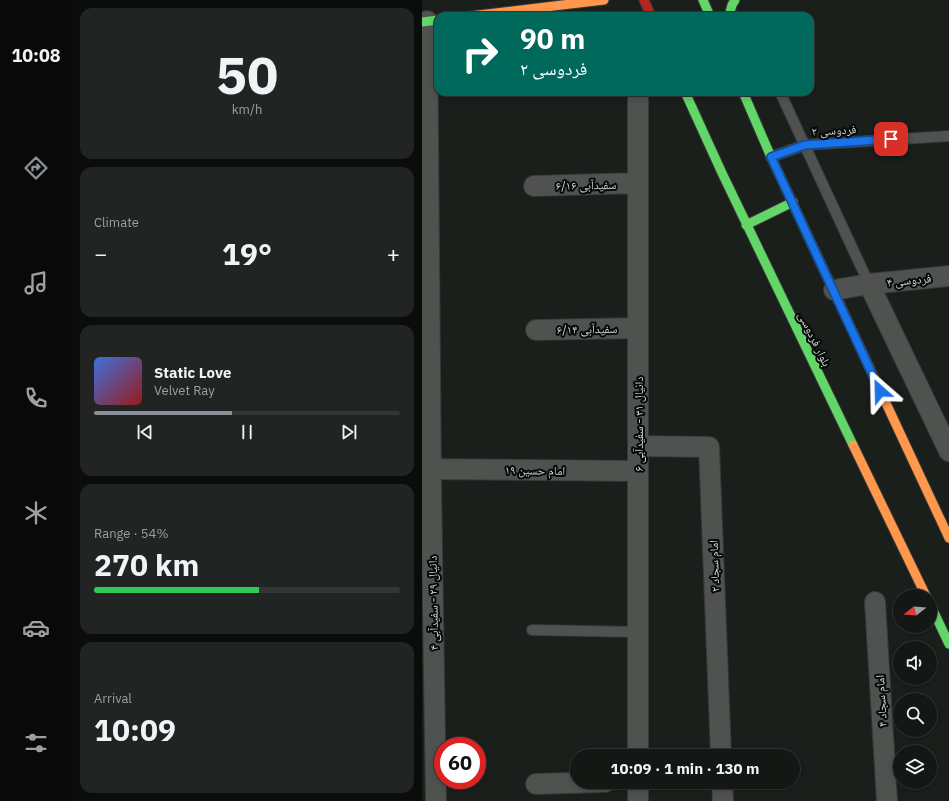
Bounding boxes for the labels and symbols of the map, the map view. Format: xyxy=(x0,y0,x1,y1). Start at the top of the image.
street label: فردوسی ۲ xyxy=(811,121,857,139)
pin xyxy=(874,122,908,156)
street label: سفیدآبی ۶/۱۶ xyxy=(556,177,617,193)
street label: فردوسی ۴ xyxy=(886,270,932,290)
street label: بلوار فردوسی xyxy=(795,309,835,369)
street label: سفیدآبی ۶/۱۴ xyxy=(557,321,618,337)
position arrow xyxy=(859,370,901,412)
street label: دانیال ۳۱ - سفیدآبی ۶ xyxy=(631,377,646,471)
street label: امام حسین ۱۹ xyxy=(505,462,566,479)
street label: امام سجاد ۲ xyxy=(706,539,723,592)
street label: دانیال ۲۹ - سفیدآبی ۴ xyxy=(425,555,442,651)
north arrow xyxy=(893,589,937,633)
street label: امام سجاد ۴ xyxy=(872,674,891,727)
speed limit sign: 60 xyxy=(434,737,486,789)

